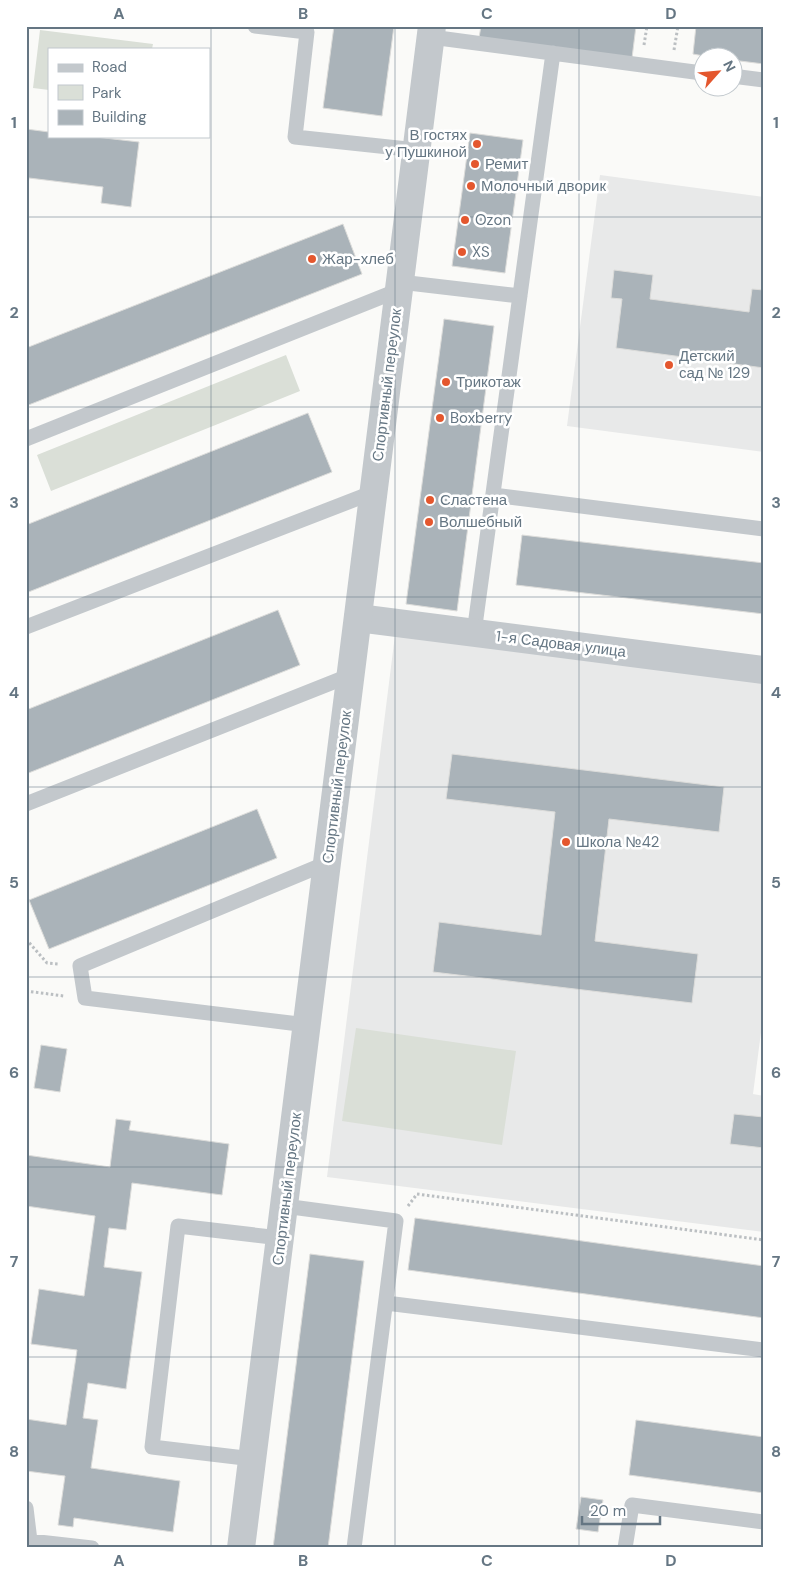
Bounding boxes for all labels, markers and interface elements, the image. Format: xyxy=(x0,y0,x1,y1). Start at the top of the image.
text: A xyxy=(113,3,125,24)
text: B xyxy=(298,3,308,24)
text: C xyxy=(481,3,493,24)
text: D xyxy=(665,3,677,24)
legend xyxy=(48,48,210,138)
north arrow xyxy=(692,48,742,98)
text: Road xyxy=(92,57,127,77)
text: N xyxy=(719,57,740,75)
text: Park xyxy=(92,83,122,103)
text: Building xyxy=(92,107,147,127)
text: 1 xyxy=(11,112,17,133)
text: 1 xyxy=(773,112,779,133)
place label: В гостях у Пушкиной xyxy=(385,125,467,162)
marker: В гостях у Пушкиной xyxy=(471,138,483,150)
place label: Ремит xyxy=(485,154,528,174)
marker: Ремит xyxy=(469,158,481,170)
place label: Молочный дворик xyxy=(481,176,606,196)
marker: Молочный дворик xyxy=(465,180,477,192)
place label: Ozon xyxy=(475,210,511,230)
marker: Ozon xyxy=(459,214,471,226)
place label: XS xyxy=(472,242,490,262)
marker: XS xyxy=(456,246,468,258)
place label: Жар-хлеб xyxy=(322,249,394,269)
marker: Жар-хлеб xyxy=(306,253,318,265)
text: 2 xyxy=(9,302,19,323)
text: 2 xyxy=(771,302,781,323)
street label: Спортивный переулок xyxy=(368,307,406,463)
place label: Детский сад № 129 xyxy=(679,346,750,383)
marker: Детский сад № 129 xyxy=(663,359,675,371)
place label: Трикотаж xyxy=(456,372,521,392)
marker: Трикотаж xyxy=(440,376,452,388)
place label: Boxberry xyxy=(450,408,513,428)
marker: Boxberry xyxy=(434,412,446,424)
place label: Сластена xyxy=(440,490,508,510)
text: 3 xyxy=(9,492,19,513)
text: 3 xyxy=(771,492,781,513)
marker: Сластена xyxy=(424,494,436,506)
place label: Волшебный xyxy=(439,512,522,532)
marker: Волшебный xyxy=(423,516,435,528)
street label: 1-я Садовая улица xyxy=(495,626,628,662)
text: 4 xyxy=(9,682,19,703)
text: 4 xyxy=(771,682,781,703)
street label: Спортивный переулок xyxy=(318,709,356,865)
place label: Школа №42 xyxy=(576,832,659,852)
marker: Школа №42 xyxy=(560,836,572,848)
text: 5 xyxy=(9,872,19,893)
text: 5 xyxy=(771,872,781,893)
text: 6 xyxy=(9,1062,19,1083)
text: 6 xyxy=(771,1062,781,1083)
street label: Спортивный переулок xyxy=(268,1111,306,1267)
text: 7 xyxy=(10,1251,19,1272)
text: 7 xyxy=(772,1251,781,1272)
text: 8 xyxy=(9,1441,19,1462)
text: 8 xyxy=(771,1441,781,1462)
scale bar xyxy=(582,1494,660,1526)
text: 20 m xyxy=(590,1501,626,1521)
text: A xyxy=(113,1550,125,1571)
text: B xyxy=(298,1550,308,1571)
text: C xyxy=(481,1550,493,1571)
text: D xyxy=(665,1550,677,1571)

